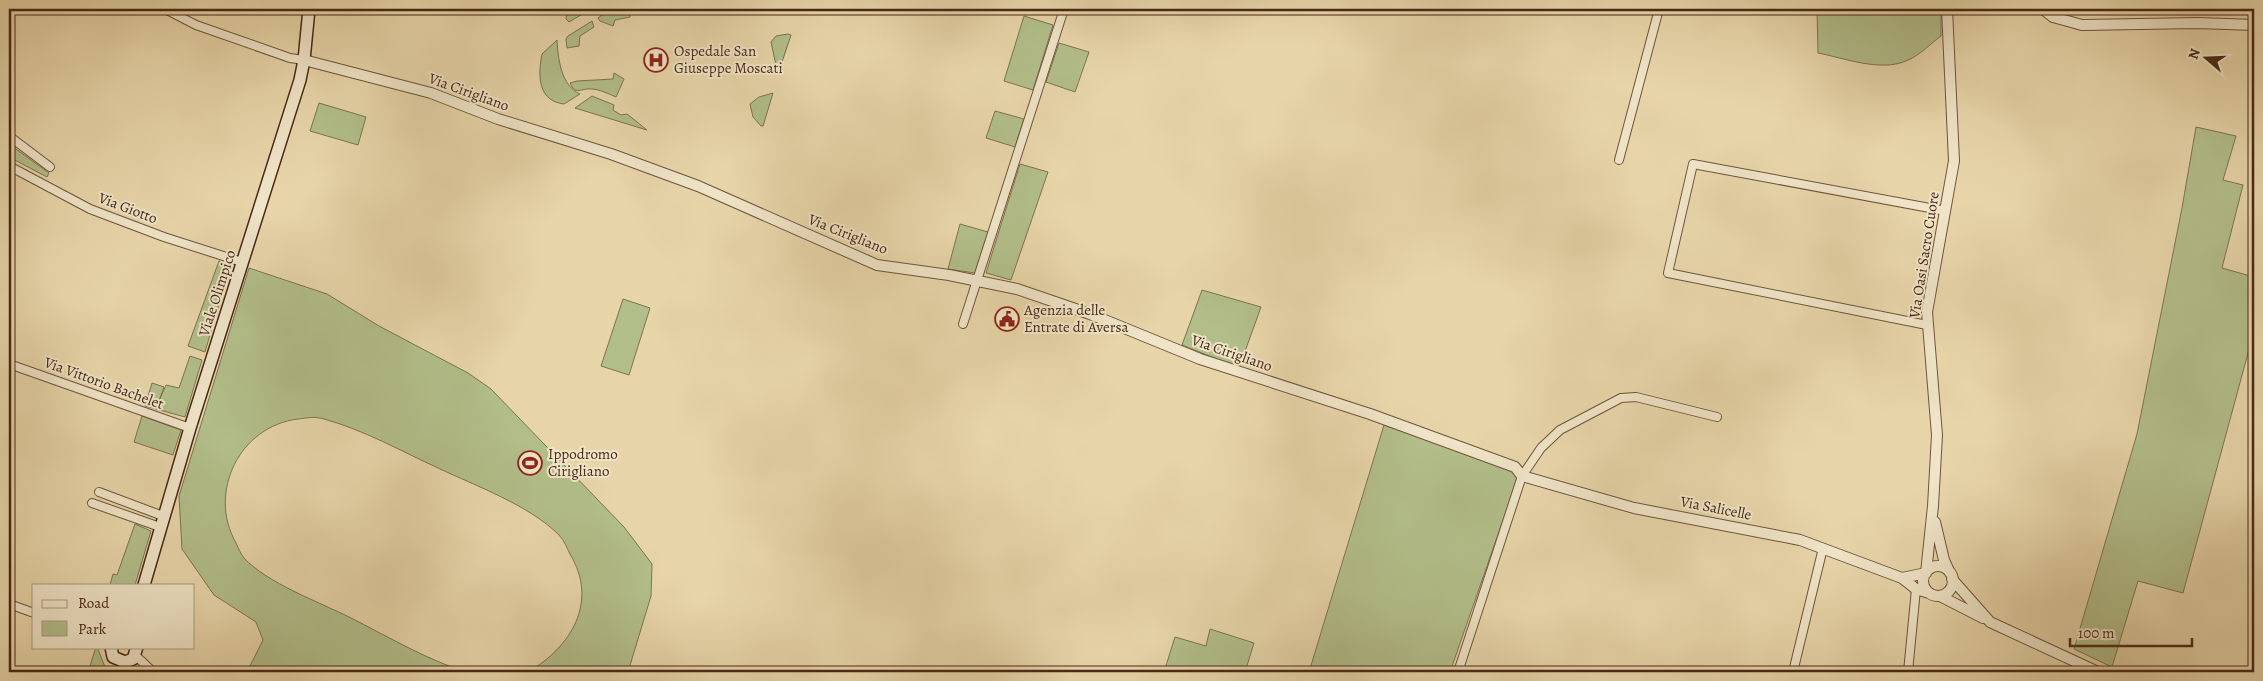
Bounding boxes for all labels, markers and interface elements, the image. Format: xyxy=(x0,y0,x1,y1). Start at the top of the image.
north arrow xyxy=(2180,32,2230,82)
place label: Ospedale San Giuseppe Moscati xyxy=(674,41,783,78)
text: N xyxy=(2184,46,2205,62)
hospital icon: Ospedale San Giuseppe Moscati xyxy=(643,47,669,73)
street label: Via Cirigliano xyxy=(425,68,512,116)
street label: Via Giotto xyxy=(95,187,160,228)
street label: Via Oasi Sacro Cuore xyxy=(1904,190,1944,321)
street label: Via Cirigliano xyxy=(804,209,891,259)
street label: Viale Olimpico xyxy=(193,247,240,340)
place label: Agenzia delle Entrate di Aversa xyxy=(1023,300,1128,337)
public building icon: Agenzia delle Entrate di Aversa xyxy=(994,306,1020,332)
street label: Via Cirigliano xyxy=(1188,330,1275,376)
street label: Via Vittorio Bachelet xyxy=(41,352,167,414)
place label: Ippodromo Cirigliano xyxy=(548,444,618,481)
sports icon: Ippodromo Cirigliano xyxy=(517,450,543,476)
street label: Via Salicelle xyxy=(1678,491,1754,525)
legend xyxy=(32,584,195,648)
text: Road xyxy=(78,593,110,613)
scale bar xyxy=(2070,616,2193,648)
text: Park xyxy=(78,619,107,639)
text: 100 m xyxy=(2078,623,2115,643)

